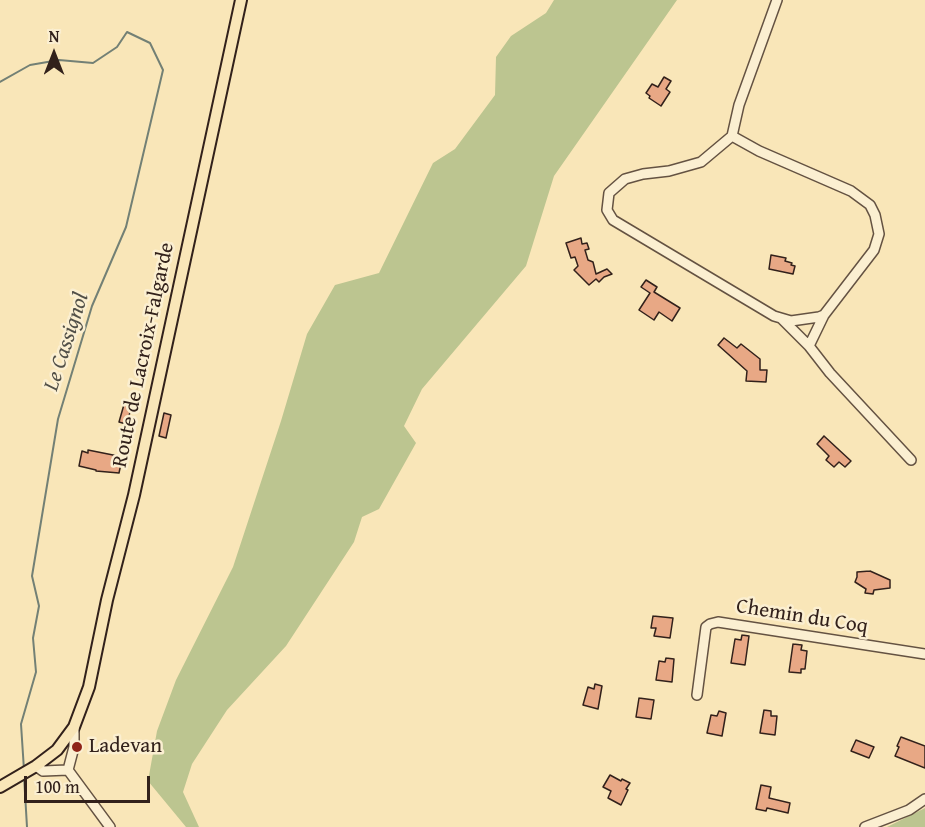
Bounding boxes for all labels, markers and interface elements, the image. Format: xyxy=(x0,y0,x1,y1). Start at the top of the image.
north arrow xyxy=(24,24,84,84)
text: N xyxy=(49,24,59,48)
street label: Route de Lacroix-Falgarde xyxy=(108,240,180,470)
water label: Le Cassignol xyxy=(39,290,95,394)
street label: Chemin du Coq xyxy=(734,594,870,640)
place label: Ladevan xyxy=(89,734,162,760)
marker: Ladevan xyxy=(70,740,84,754)
scale bar xyxy=(27,764,153,802)
text: 100 m xyxy=(35,773,80,800)

